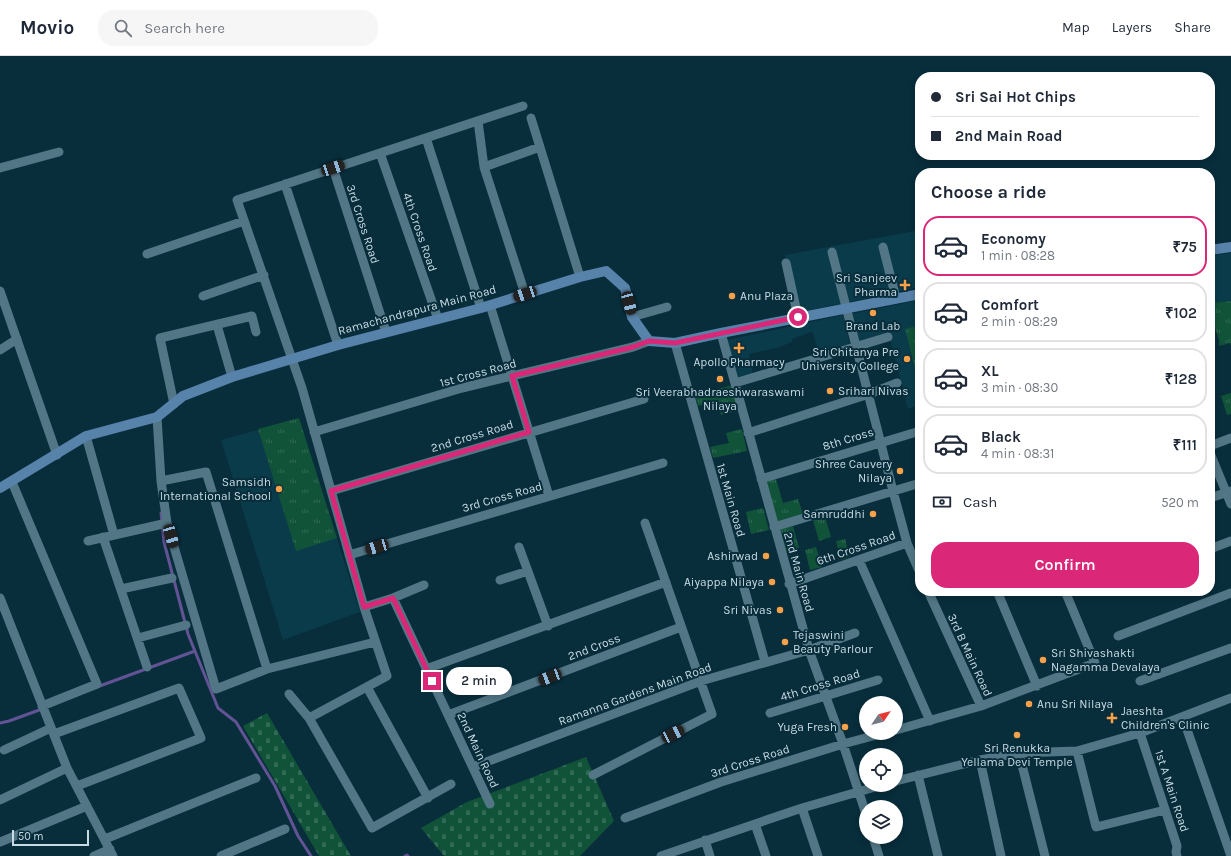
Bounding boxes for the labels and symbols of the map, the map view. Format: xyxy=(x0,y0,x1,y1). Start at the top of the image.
car xyxy=(320,159,346,177)
street label: 3rd Cross Road xyxy=(344,182,382,266)
street label: 4th Cross Road xyxy=(400,191,440,273)
place label: Sri Sanjeev Pharma xyxy=(836,271,897,299)
marker: Sri Sanjeev Pharma xyxy=(900,280,910,290)
street label: Ramachandrapura Main Road xyxy=(336,282,498,338)
car xyxy=(512,285,538,303)
place label: Anu Plaza xyxy=(740,289,793,303)
car xyxy=(620,290,638,316)
marker: Anu Plaza xyxy=(727,291,737,301)
route start xyxy=(789,308,807,326)
marker: Brand Lab xyxy=(868,308,878,318)
place label: Brand Lab xyxy=(846,319,900,333)
marker: Apollo Pharmacy xyxy=(734,343,744,353)
place label: Sri Chitanya Pre University College xyxy=(801,345,899,373)
marker: Sri Chitanya Pre University College xyxy=(902,354,912,364)
place label: Apollo Pharmacy xyxy=(693,355,785,369)
street label: 1st Cross Road xyxy=(438,356,518,390)
marker: Sri Veerabhadraeshwaraswami Nilaya xyxy=(715,374,725,384)
place label: Srihari Nivas xyxy=(838,384,909,398)
place label: Sri Veerabhadraeshwaraswami Nilaya xyxy=(635,385,805,413)
marker: Srihari Nivas xyxy=(825,386,835,396)
street label: 2nd Cross Road xyxy=(429,417,515,455)
street label: 8th Cross xyxy=(821,425,875,453)
place label: Shree Cauvery Nilaya xyxy=(815,457,892,485)
street label: 1st Main Road xyxy=(714,462,748,538)
marker: Shree Cauvery Nilaya xyxy=(895,466,905,476)
place label: Samsidh International School xyxy=(160,475,271,503)
street label: 3rd Cross Road xyxy=(460,479,544,515)
marker: Samsidh International School xyxy=(274,484,284,494)
place label: Samruddhi xyxy=(803,507,865,521)
marker: Samruddhi xyxy=(868,509,878,519)
car xyxy=(162,523,180,549)
street label: 6th Cross Road xyxy=(815,528,897,568)
street label: 2nd Main Road xyxy=(781,531,817,613)
car xyxy=(364,538,390,556)
place label: Ashirwad xyxy=(707,549,758,563)
marker: Ashirwad xyxy=(761,551,771,561)
place label: Aiyappa Nilaya xyxy=(684,575,764,589)
marker: Aiyappa Nilaya xyxy=(767,577,777,587)
place label: Sri Nivas xyxy=(723,603,772,617)
marker: Sri Nivas xyxy=(775,605,785,615)
street label: 3rd B Main Road xyxy=(945,611,995,699)
place label: Tejaswini Beauty Parlour xyxy=(793,628,873,656)
street label: 2nd Cross xyxy=(566,631,622,663)
marker: Tejaswini Beauty Parlour xyxy=(780,637,790,647)
place label: Sri Shivashakti Nagamma Devalaya xyxy=(1051,646,1160,674)
marker: Sri Shivashakti Nagamma Devalaya xyxy=(1038,655,1048,665)
street label: Ramanna Gardens Main Road xyxy=(556,660,714,728)
street label: 4th Cross Road xyxy=(778,666,862,704)
callout: 2 min xyxy=(446,667,512,695)
car xyxy=(537,667,563,687)
route end xyxy=(423,672,441,690)
north arrow xyxy=(859,696,903,740)
place label: Anu Sri Nilaya xyxy=(1037,697,1113,711)
marker: Anu Sri Nilaya xyxy=(1024,699,1034,709)
place label: Jaeshta Children's Clinic xyxy=(1121,704,1209,732)
street label: 2nd Main Road xyxy=(454,710,502,790)
marker: Jaeshta Children's Clinic xyxy=(1106,712,1118,724)
place label: Yuga Fresh xyxy=(777,720,837,734)
marker: Yuga Fresh xyxy=(840,722,850,732)
car xyxy=(660,723,686,745)
marker: Sri Renukka Yellama Devi Temple xyxy=(1012,730,1022,740)
place label: Sri Renukka Yellama Devi Temple xyxy=(961,741,1073,769)
street label: 3rd Cross Road xyxy=(708,742,792,780)
street label: 1st A Main Road xyxy=(1152,748,1192,834)
scale bar xyxy=(12,828,89,847)

